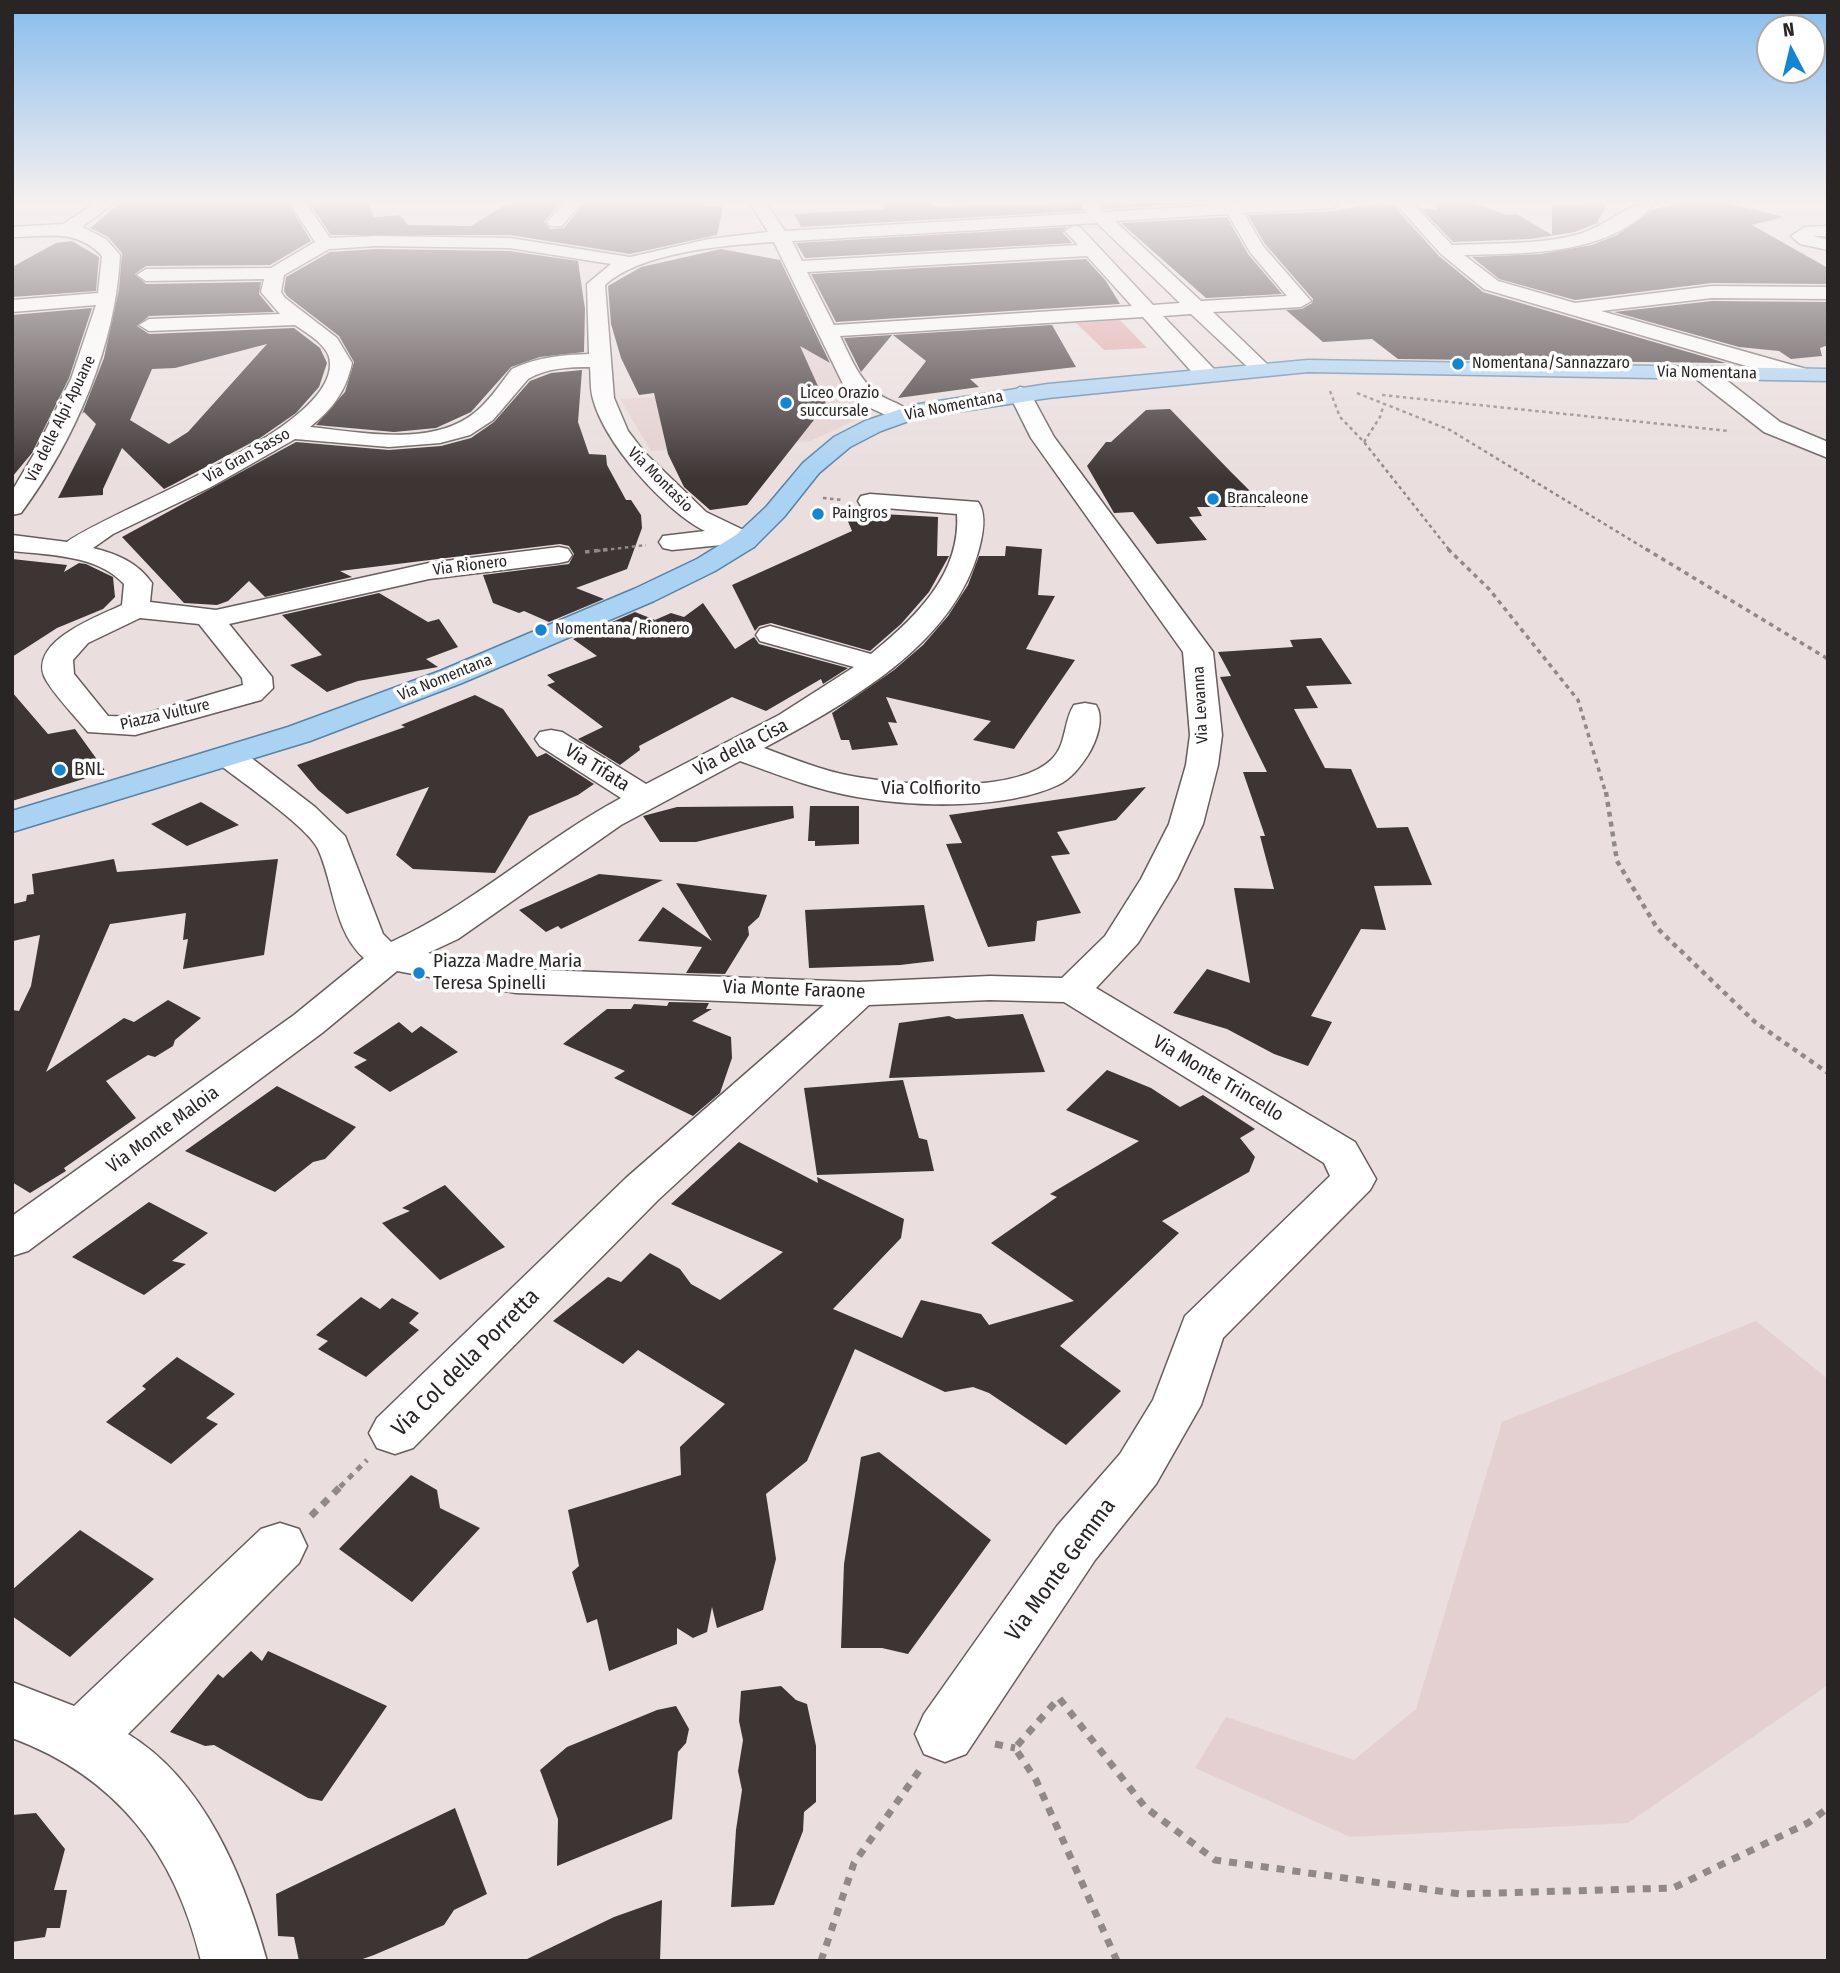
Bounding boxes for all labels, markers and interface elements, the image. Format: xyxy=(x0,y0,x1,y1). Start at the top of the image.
north arrow xyxy=(1756,14,1826,84)
text: N xyxy=(1782,18,1796,42)
street label: Via delle Alpi Apuane xyxy=(22,352,100,486)
place label: Nomentana/Sannazzaro xyxy=(1472,354,1630,374)
marker: Nomentana/Sannazzaro xyxy=(1450,356,1466,372)
street label: Via Nomentana xyxy=(1657,363,1757,383)
place label: Liceo Orazio succursale xyxy=(800,384,879,422)
street label: Via Nomentana xyxy=(903,387,1005,425)
marker: Liceo Orazio succursale xyxy=(778,395,794,411)
street label: Via Gran Sasso xyxy=(201,424,293,488)
street label: Via Montasio xyxy=(623,443,697,517)
place label: Brancaleone xyxy=(1227,489,1308,509)
marker: Brancaleone xyxy=(1205,491,1221,507)
place label: Paingros xyxy=(832,504,888,524)
marker: Paingros xyxy=(810,506,826,522)
street label: Via Rionero xyxy=(432,552,508,580)
place label: Nomentana/Rionero xyxy=(555,620,690,640)
marker: Nomentana/Rionero xyxy=(533,622,549,638)
street label: Via Nomentana xyxy=(395,650,495,706)
street label: Via Levanna xyxy=(1189,666,1213,744)
street label: Piazza Vulture xyxy=(118,695,212,735)
street label: Via della Cisa xyxy=(690,714,792,782)
street label: Via Tifata xyxy=(560,739,634,797)
place label: BNL xyxy=(74,759,104,781)
marker: BNL xyxy=(52,762,68,778)
street label: Via Colfiorito xyxy=(881,778,981,800)
place label: Piazza Madre Maria Teresa Spinelli xyxy=(433,951,582,995)
marker: Piazza Madre Maria Teresa Spinelli xyxy=(411,965,427,981)
street label: Via Monte Faraone xyxy=(722,976,866,1004)
street label: Via Monte Trincello xyxy=(1149,1031,1287,1127)
street label: Via Monte Maloia xyxy=(102,1082,224,1178)
street label: Via Col della Porretta xyxy=(386,1283,546,1443)
street label: Via Monte Gemma xyxy=(1000,1493,1122,1647)

